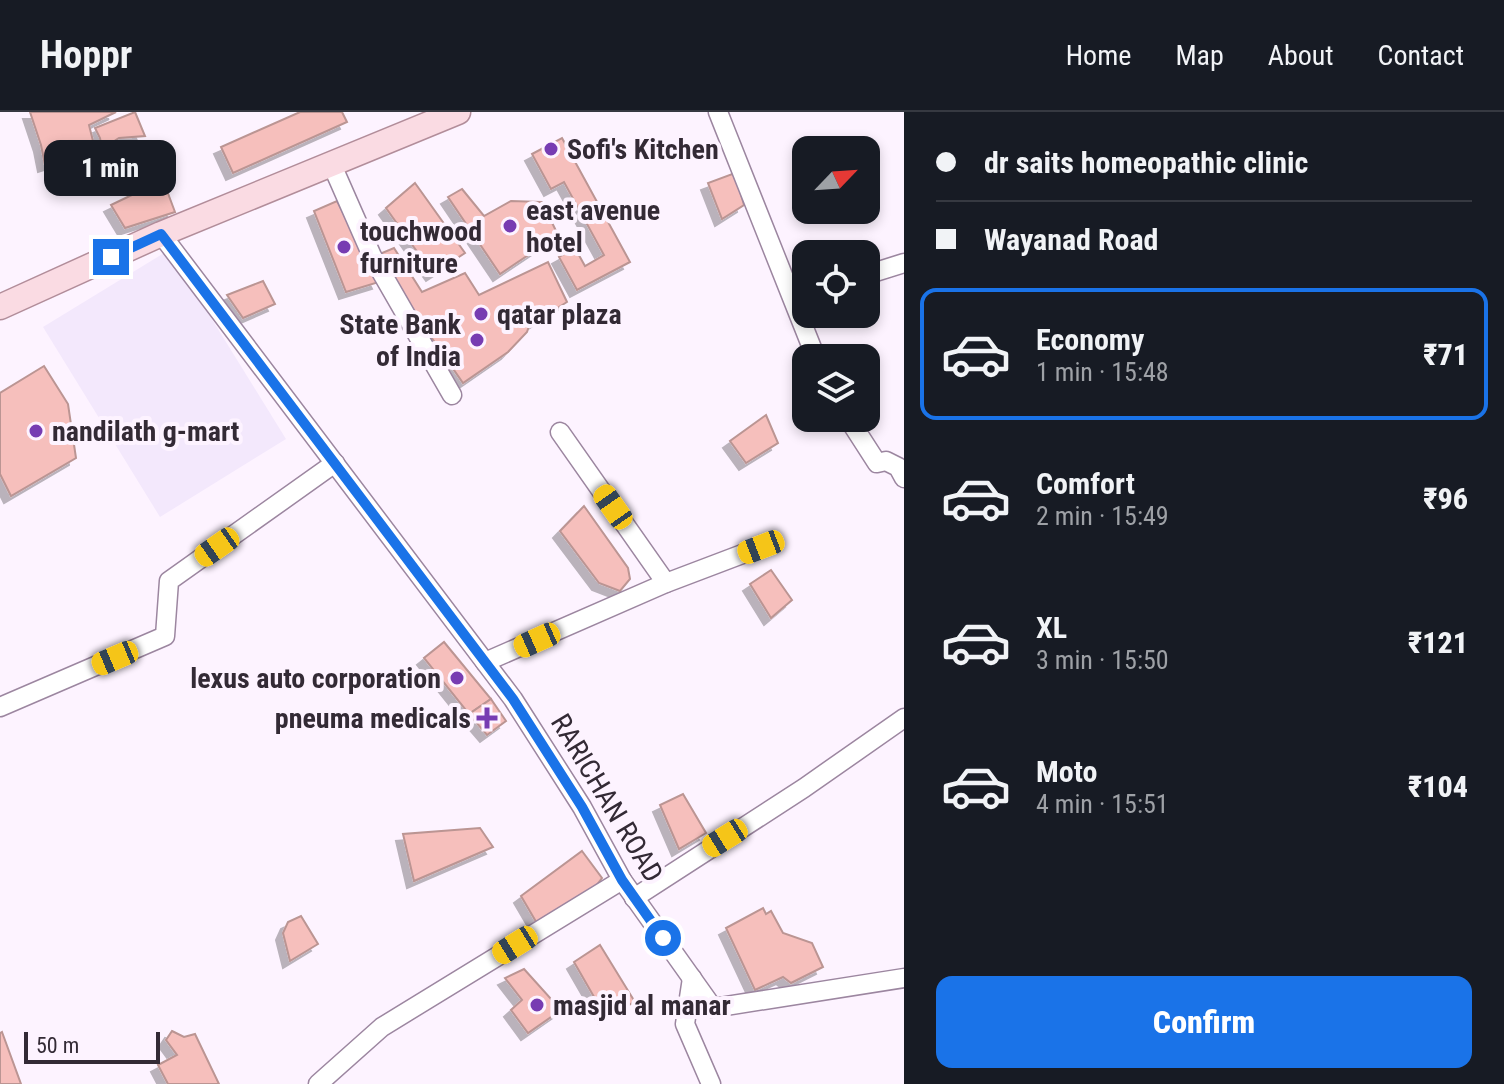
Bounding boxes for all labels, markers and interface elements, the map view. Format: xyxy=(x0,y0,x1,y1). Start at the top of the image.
text: Hoppr xyxy=(40,33,132,77)
text: Home xyxy=(1066,39,1131,72)
text: Map xyxy=(1175,39,1224,72)
text: About xyxy=(1268,39,1334,72)
text: Contact xyxy=(1378,39,1464,72)
place label: Sofi's Kitchen xyxy=(567,133,719,166)
north arrow xyxy=(792,136,880,224)
map controls xyxy=(792,136,880,432)
marker: Sofi's Kitchen xyxy=(542,140,560,158)
callout: 1 min xyxy=(45,141,177,197)
text: dr saits homeopathic clinic xyxy=(984,145,1308,180)
text: 1 min xyxy=(81,153,139,183)
place label: east avenue hotel xyxy=(526,194,660,259)
place label: touchwood furniture xyxy=(360,215,482,280)
marker: east avenue hotel xyxy=(501,217,519,235)
text: Wayanad Road xyxy=(984,222,1158,257)
marker: touchwood furniture xyxy=(335,238,353,256)
route end xyxy=(93,239,129,275)
button: locate xyxy=(792,240,880,328)
place label: qatar plaza xyxy=(497,298,622,331)
marker: qatar plaza xyxy=(472,305,490,323)
place label: State Bank of India xyxy=(340,308,462,373)
icon: car xyxy=(940,318,1012,390)
text: Economy xyxy=(1036,322,1144,357)
marker: State Bank of India xyxy=(468,331,486,349)
text: ₹71 xyxy=(1423,337,1468,372)
button: layers xyxy=(792,344,880,432)
text: 1 min · 15:48 xyxy=(1036,357,1169,387)
place label: nandilath g-mart xyxy=(52,415,239,448)
marker: nandilath g-mart xyxy=(27,422,45,440)
icon: car xyxy=(940,462,1012,534)
text: Comfort xyxy=(1036,466,1135,501)
car xyxy=(589,480,637,534)
text: ₹96 xyxy=(1423,481,1468,516)
text: 2 min · 15:49 xyxy=(1036,501,1169,531)
car xyxy=(190,523,244,571)
car xyxy=(734,527,788,567)
icon: car xyxy=(940,606,1012,678)
text: XL xyxy=(1036,610,1067,645)
car xyxy=(510,619,564,661)
text: ₹121 xyxy=(1408,625,1468,660)
car xyxy=(88,638,142,678)
text: 3 min · 15:50 xyxy=(1036,645,1169,675)
place label: lexus auto corporation xyxy=(190,662,441,695)
marker: lexus auto corporation xyxy=(448,669,466,687)
place label: pneuma medicals xyxy=(275,702,471,735)
street label: RARICHAN ROAD xyxy=(544,708,670,888)
marker: pneuma medicals xyxy=(478,709,496,727)
icon: car xyxy=(940,750,1012,822)
text: Moto xyxy=(1036,754,1097,789)
text: ₹104 xyxy=(1408,769,1468,804)
text: 4 min · 15:51 xyxy=(1036,789,1169,819)
car xyxy=(698,815,752,861)
route start xyxy=(645,920,681,956)
car xyxy=(488,922,542,968)
button: Confirm xyxy=(936,976,1472,1068)
place label: masjid al manar xyxy=(553,989,731,1022)
marker: masjid al manar xyxy=(528,996,546,1014)
scale bar xyxy=(24,1028,160,1064)
text: 50 m xyxy=(36,1033,79,1058)

